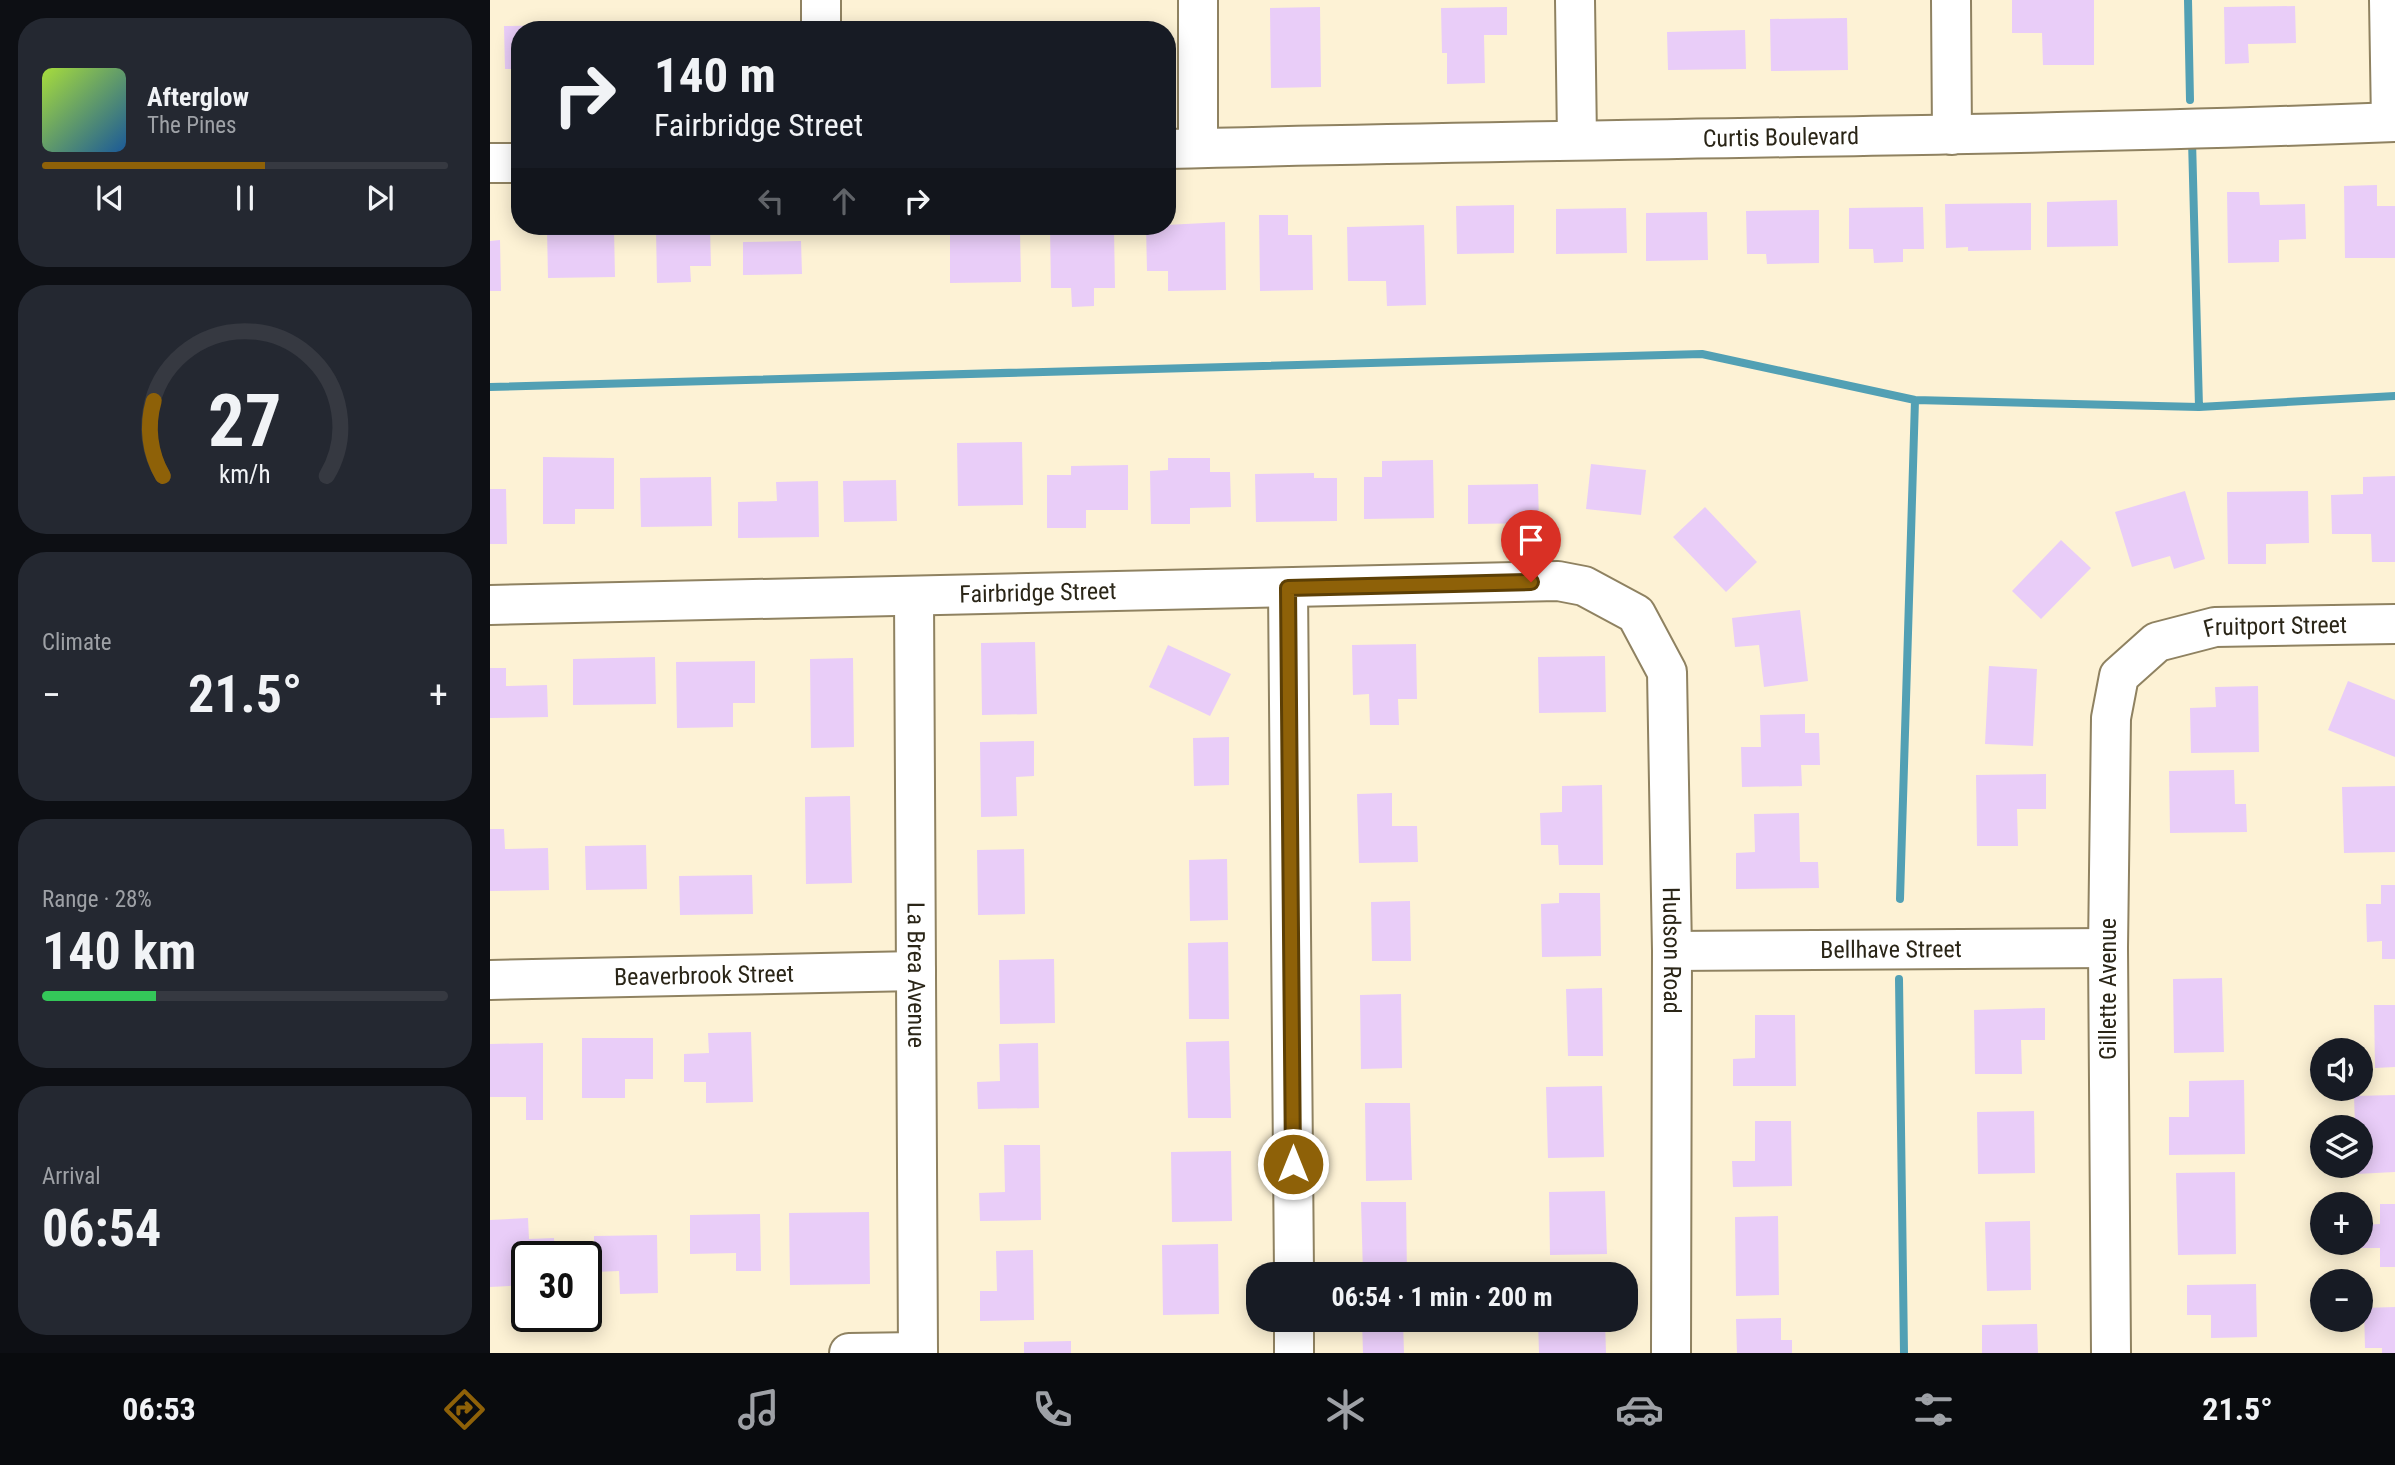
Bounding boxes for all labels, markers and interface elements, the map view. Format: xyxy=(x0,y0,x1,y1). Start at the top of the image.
text: 140 m xyxy=(654,47,776,104)
icon: right xyxy=(539,49,630,140)
text: Afterglow xyxy=(147,82,249,112)
text: Fairbridge Street xyxy=(654,106,863,144)
text: The Pines xyxy=(147,112,237,139)
street label: Curtis Boulevard xyxy=(1703,122,1859,153)
icon: previous xyxy=(91,179,129,217)
icon: pause xyxy=(226,179,264,217)
icon: next xyxy=(361,179,399,217)
icon: left xyxy=(752,182,790,220)
icon: ahead xyxy=(825,182,863,220)
icon: right xyxy=(898,182,936,220)
text: 27 xyxy=(208,378,282,464)
text: km/h xyxy=(219,459,271,488)
pin xyxy=(1501,510,1561,582)
icon: arrive xyxy=(1512,521,1550,559)
street label: Fairbridge Street xyxy=(959,577,1117,608)
street label: Fruitport Street xyxy=(2200,611,2347,643)
text: Climate xyxy=(42,629,112,656)
text: 21.5° xyxy=(188,664,302,725)
text: − xyxy=(42,673,61,717)
text: + xyxy=(429,673,448,717)
text: Range · 28% xyxy=(42,886,152,913)
street label: Hudson Road xyxy=(1657,887,1686,1014)
street label: La Brea Avenue xyxy=(902,902,930,1048)
street label: Gillette Avenue xyxy=(2094,918,2122,1060)
text: 140 km xyxy=(42,921,196,982)
street label: Bellhave Street xyxy=(1820,935,1962,964)
street label: Beaverbrook Street xyxy=(614,960,794,991)
map controls xyxy=(2310,1038,2373,1332)
button: sound xyxy=(2310,1038,2373,1101)
button: layers xyxy=(2310,1115,2373,1178)
position arrow xyxy=(1256,1127,1330,1201)
text: Arrival xyxy=(42,1163,101,1190)
button: + xyxy=(2310,1192,2373,1255)
text: 06:54 xyxy=(42,1198,161,1259)
speed limit sign: 30 xyxy=(511,1241,602,1332)
button: − xyxy=(2310,1269,2373,1332)
text: 06:54 · 1 min · 200 m xyxy=(1332,1282,1552,1312)
icon: directions xyxy=(440,1385,489,1434)
icon: music xyxy=(734,1385,783,1434)
icon: phone xyxy=(1028,1385,1077,1434)
icon: climate xyxy=(1321,1385,1370,1434)
icon: car xyxy=(1615,1385,1664,1434)
icon: filters xyxy=(1909,1385,1958,1434)
text: 06:53 xyxy=(122,1390,196,1428)
text: 21.5° xyxy=(2202,1390,2273,1428)

